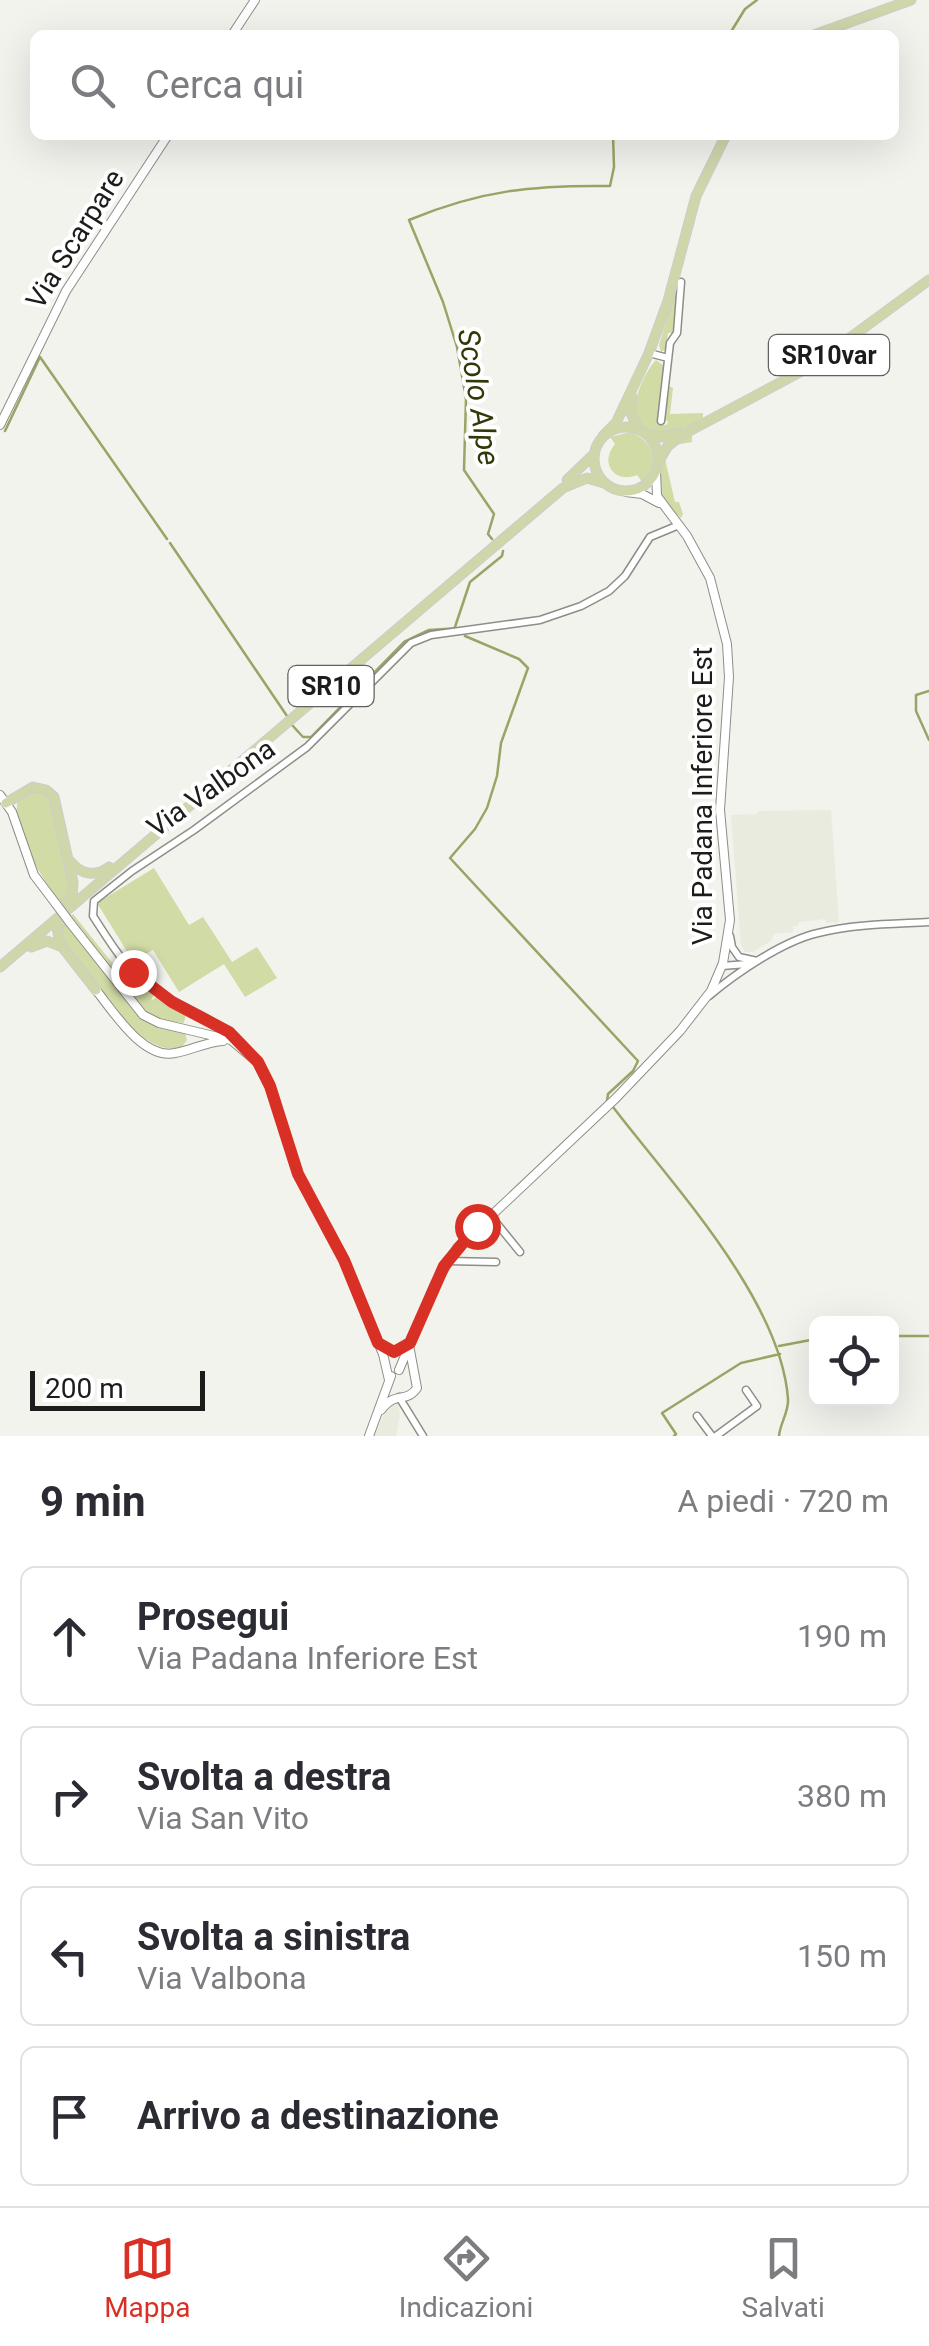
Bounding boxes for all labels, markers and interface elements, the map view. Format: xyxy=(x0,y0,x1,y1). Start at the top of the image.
search box xyxy=(30,30,899,140)
icon: search xyxy=(65,58,120,113)
text: Cerca qui xyxy=(145,63,304,107)
street label: Via Scarpare xyxy=(19,163,131,315)
water label: Scolo Alpe xyxy=(451,326,507,468)
road number: SR10var xyxy=(769,335,889,375)
street label: Via Padana Inferiore Est xyxy=(686,647,719,945)
road number: SR10 xyxy=(288,666,374,706)
street label: Via Valbona xyxy=(141,732,281,844)
route end xyxy=(111,950,157,996)
route start xyxy=(455,1204,501,1250)
map controls xyxy=(809,1316,899,1406)
button: locate xyxy=(809,1316,899,1406)
scale bar xyxy=(30,1366,205,1410)
text: 200 m xyxy=(45,1372,124,1405)
text: 9 min xyxy=(40,1477,146,1526)
text: A piedi · 720 m xyxy=(677,1482,889,1520)
text: Prosegui xyxy=(137,1595,289,1639)
icon: ahead xyxy=(42,1609,97,1664)
text: 190 m xyxy=(797,1617,887,1655)
text: Via Padana Inferiore Est xyxy=(137,1639,478,1677)
text: Svolta a destra xyxy=(137,1755,391,1799)
icon: right xyxy=(42,1769,97,1824)
text: 380 m xyxy=(797,1777,887,1815)
text: Via San Vito xyxy=(137,1799,309,1837)
text: Svolta a sinistra xyxy=(137,1915,410,1959)
icon: left xyxy=(42,1929,97,1984)
text: 150 m xyxy=(797,1937,887,1975)
text: Via Valbona xyxy=(137,1959,307,1997)
icon: arrive xyxy=(42,2089,97,2144)
text: Arrivo a destinazione xyxy=(137,2094,499,2138)
tab: Mappa xyxy=(104,2231,191,2324)
tab: Indicazioni xyxy=(399,2231,533,2324)
tab: Salvati xyxy=(742,2231,825,2324)

